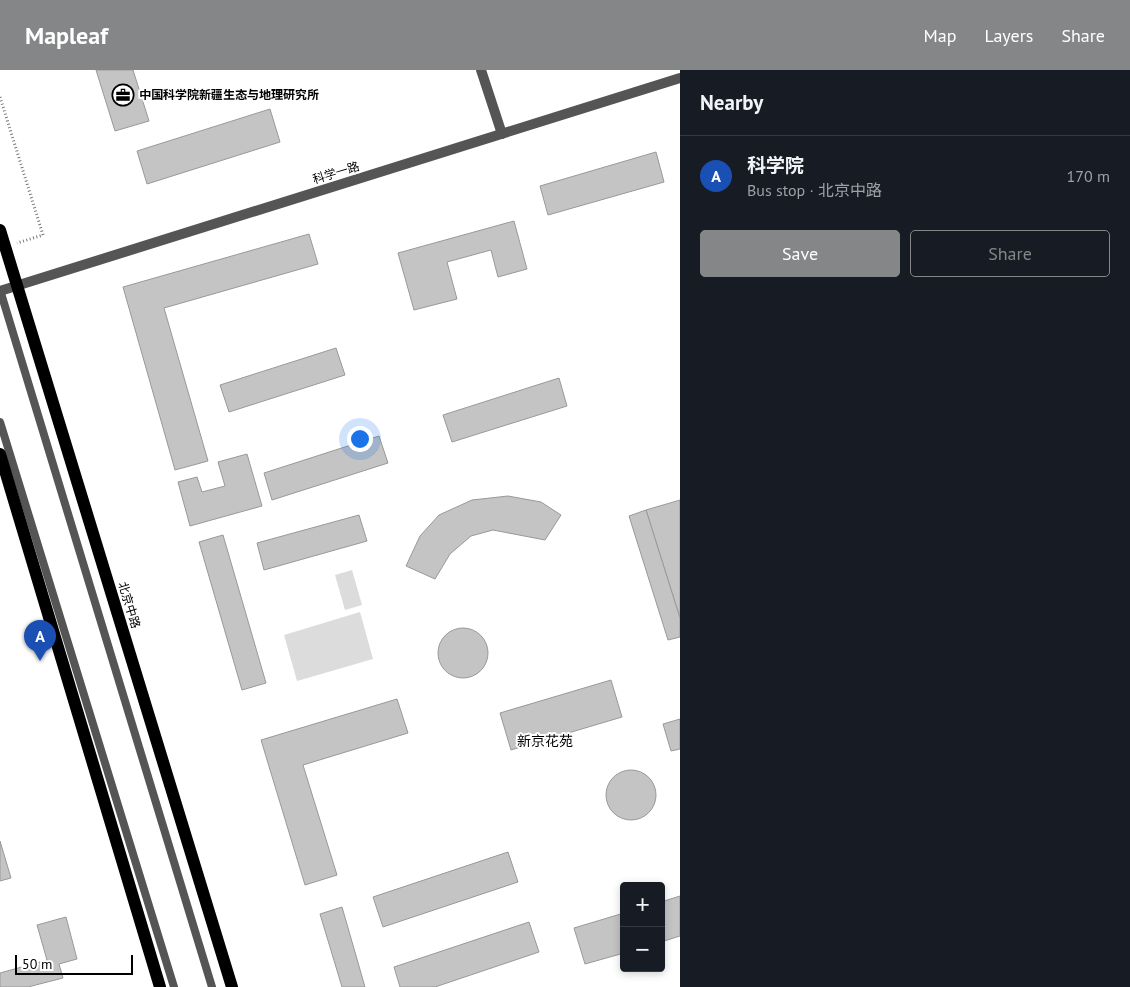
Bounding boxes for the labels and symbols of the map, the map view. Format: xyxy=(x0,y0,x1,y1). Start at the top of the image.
office icon: 中国科学院新疆生态与地理研究所 xyxy=(111,83,135,107)
place label: 中国科学院新疆生态与地理研究所 xyxy=(139,87,319,102)
street label: 科学一路 xyxy=(311,158,361,187)
your location xyxy=(347,426,373,452)
street label: 北京中路 xyxy=(115,580,144,630)
pin: A xyxy=(24,620,56,661)
district label: 新京花苑 xyxy=(517,732,573,750)
scale bar xyxy=(15,952,132,975)

